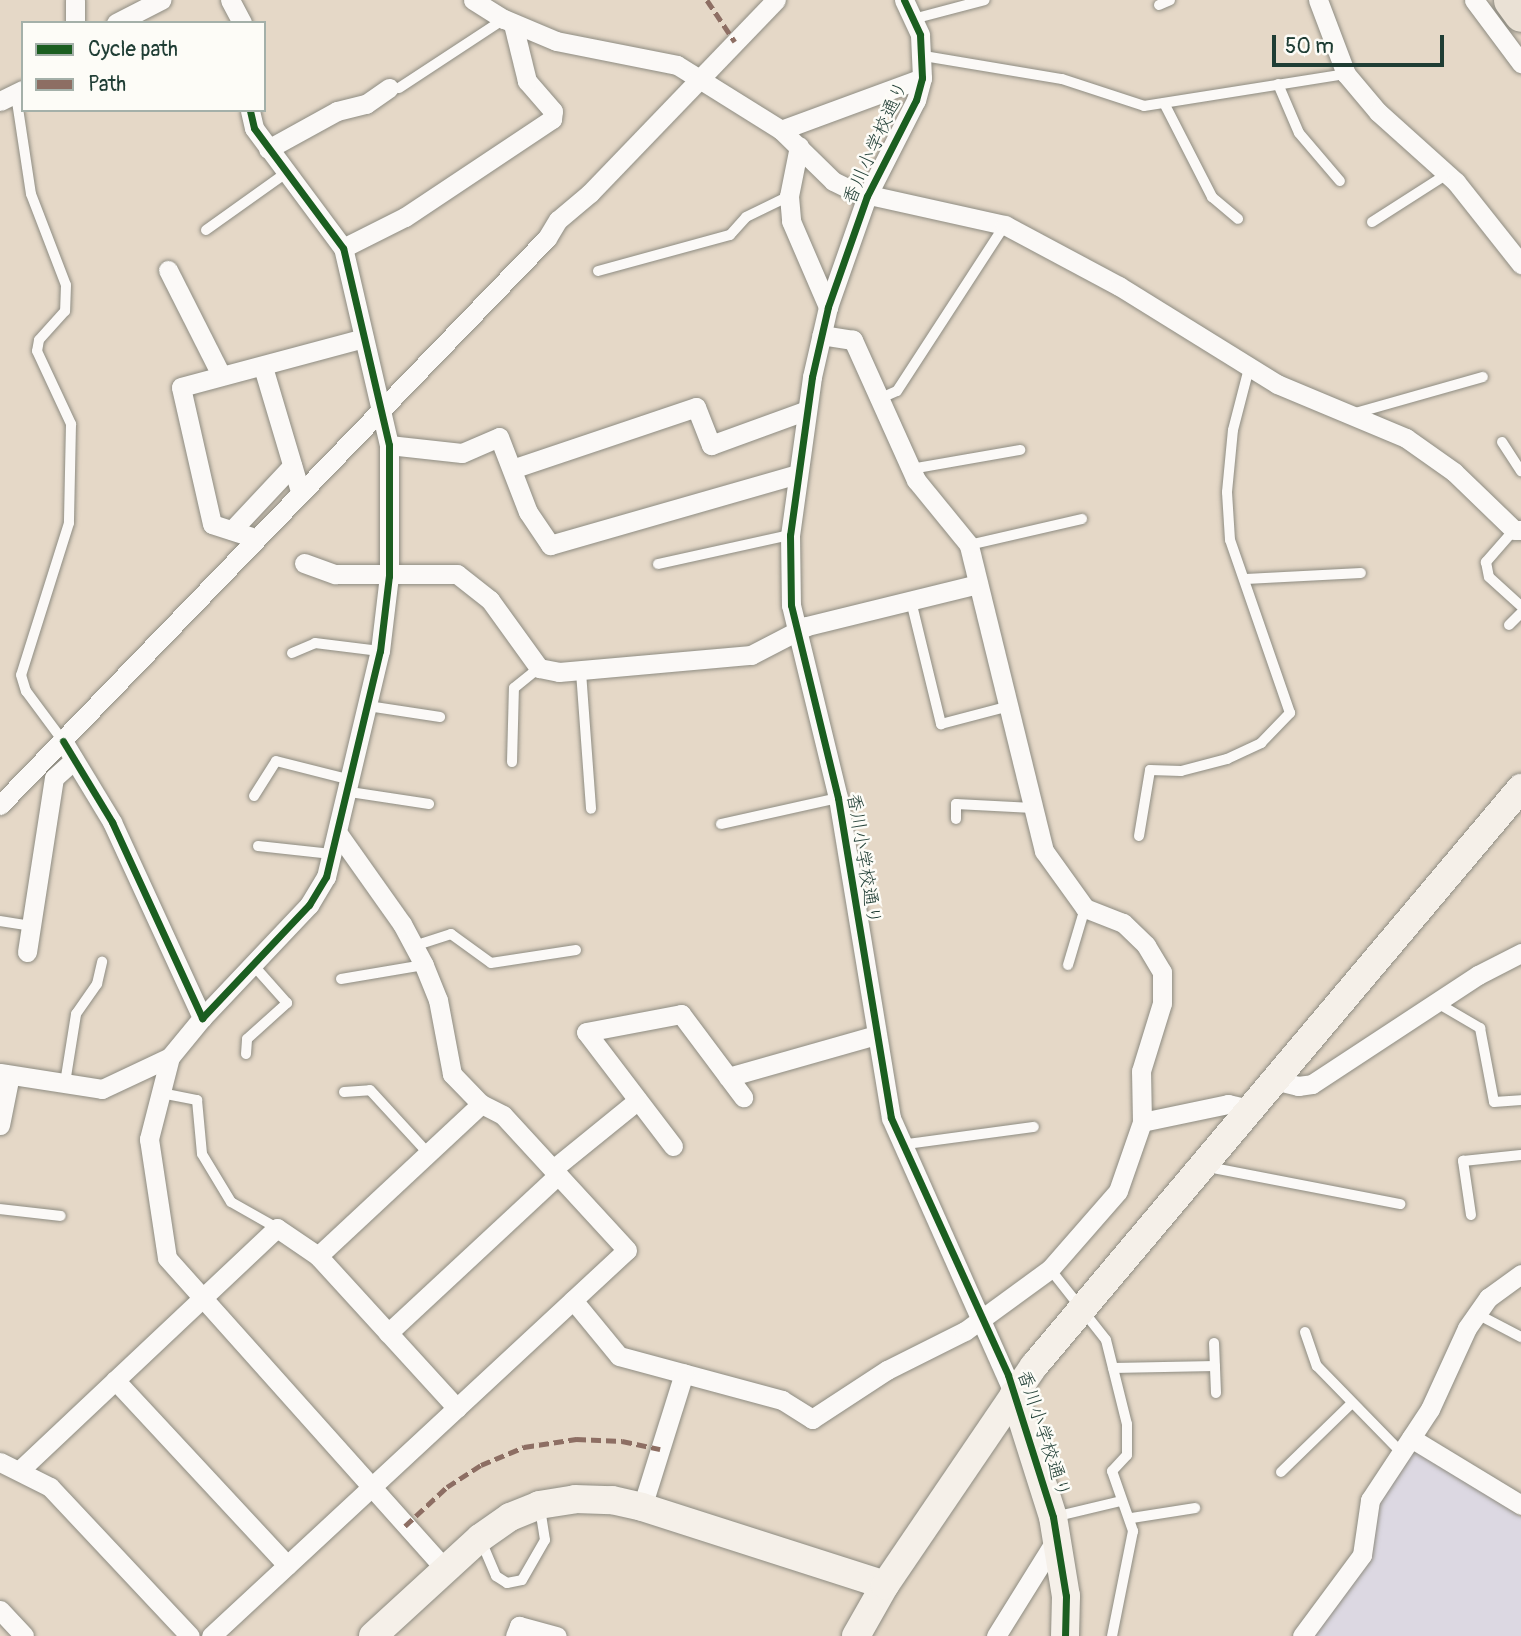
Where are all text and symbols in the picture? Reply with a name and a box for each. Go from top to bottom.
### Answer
legend [21,21,266,112]
scale bar [1276,21,1448,65]
text: 50 m [1285,33,1334,60]
text: Cycle path [88,36,178,63]
text: Path [88,71,126,98]
street label: 香川小学校通り [839,78,913,208]
street label: 香川小学校通り [841,792,885,926]
street label: 香川小学校通り [1012,1367,1074,1501]

